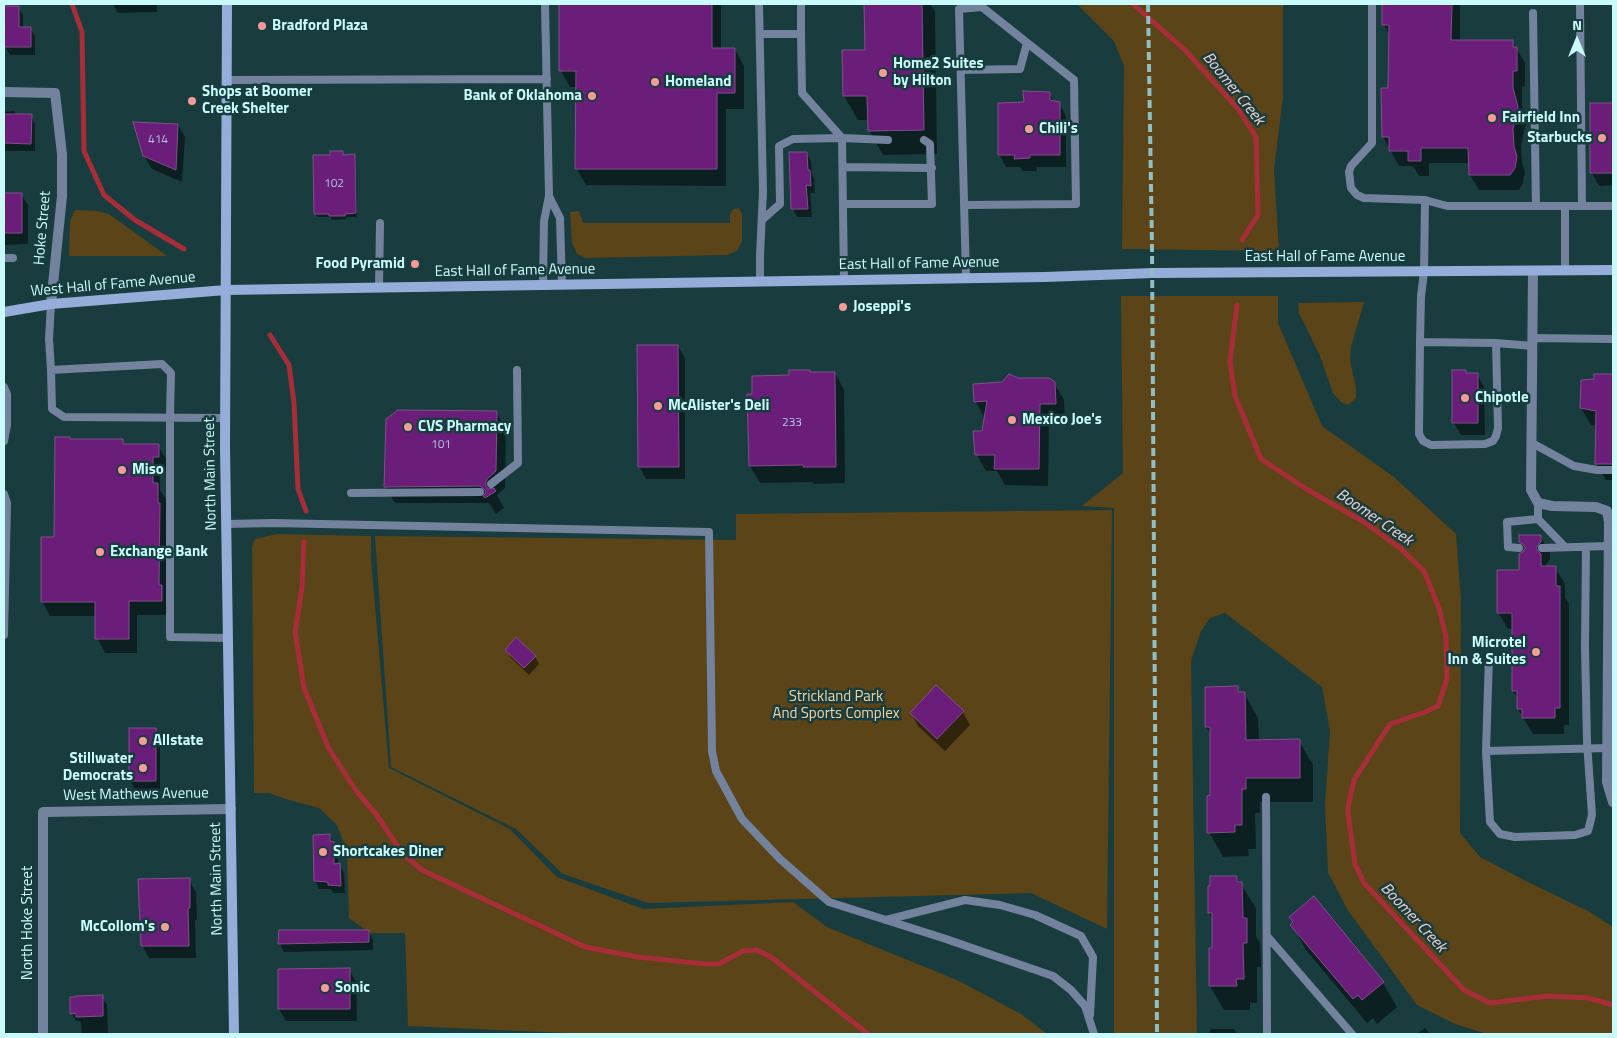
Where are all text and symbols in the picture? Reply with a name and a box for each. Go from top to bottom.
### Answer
text: N [1572,14,1582,35]
north arrow [1552,15,1602,65]
place label: Bradford Plaza [272,17,368,35]
marker: Bradford Plaza [256,20,268,32]
water label: Boomer Creek [1198,49,1268,129]
place label: Home2 Suites by Hilton [893,55,983,90]
marker: Home2 Suites by Hilton [877,67,889,79]
place label: Homeland [665,73,732,91]
marker: Homeland [649,76,661,88]
place label: Shops at Boomer Creek Shelter [202,83,312,118]
place label: Bank of Oklahoma [464,87,582,105]
marker: Bank of Oklahoma [586,90,598,102]
marker: Shops at Boomer Creek Shelter [186,95,198,107]
place label: Fairfield Inn [1502,109,1580,127]
marker: Fairfield Inn [1486,112,1498,124]
place label: Chili's [1039,120,1078,138]
marker: Chili's [1023,123,1035,135]
place label: Starbucks [1527,129,1592,147]
marker: Starbucks [1596,132,1608,144]
house number: 414 [148,133,168,147]
house number: 102 [324,177,344,191]
street label: Hoke Street [31,190,55,266]
street label: East Hall of Fame Avenue [1245,248,1405,266]
street label: East Hall of Fame Avenue [839,254,999,274]
place label: Food Pyramid [316,255,405,273]
marker: Food Pyramid [409,258,421,270]
street label: East Hall of Fame Avenue [435,261,595,281]
street label: West Hall of Fame Avenue [30,269,196,301]
place label: Joseppi's [853,298,911,316]
marker: Joseppi's [837,301,849,313]
place label: Chipotle [1475,389,1529,407]
marker: Chipotle [1459,392,1471,404]
place label: McAlister's Deli [668,397,769,415]
marker: McAlister's Deli [652,400,664,412]
place label: Mexico Joe's [1022,411,1102,429]
marker: Mexico Joe's [1006,414,1018,426]
house number: 233 [782,416,802,430]
street label: North Main Street [201,417,221,531]
place label: CVS Pharmacy [418,418,511,436]
marker: CVS Pharmacy [402,421,414,433]
house number: 101 [431,438,451,452]
place label: Miso [132,461,164,479]
marker: Miso [116,464,128,476]
water label: Boomer Creek [1332,485,1416,551]
place label: Exchange Bank [110,543,208,561]
marker: Exchange Bank [94,546,106,558]
place label: Microtel Inn & Suites [1447,634,1526,669]
marker: Microtel Inn & Suites [1530,646,1542,658]
park label: Strickland Park And Sports Complex [772,688,900,723]
place label: Allstate [153,732,203,750]
marker: Allstate [137,735,149,747]
place label: Stillwater Democrats [63,750,133,785]
marker: Stillwater Democrats [137,762,149,774]
street label: West Mathews Avenue [63,785,209,805]
street label: North Main Street [207,822,227,936]
place label: Shortcakes Diner [333,843,443,861]
marker: Shortcakes Diner [317,846,329,858]
street label: North Hoke Street [19,866,37,980]
water label: Boomer Creek [1376,879,1450,957]
place label: McCollom's [80,918,155,936]
marker: McCollom's [159,921,171,933]
place label: Sonic [335,979,370,997]
marker: Sonic [319,982,331,994]

